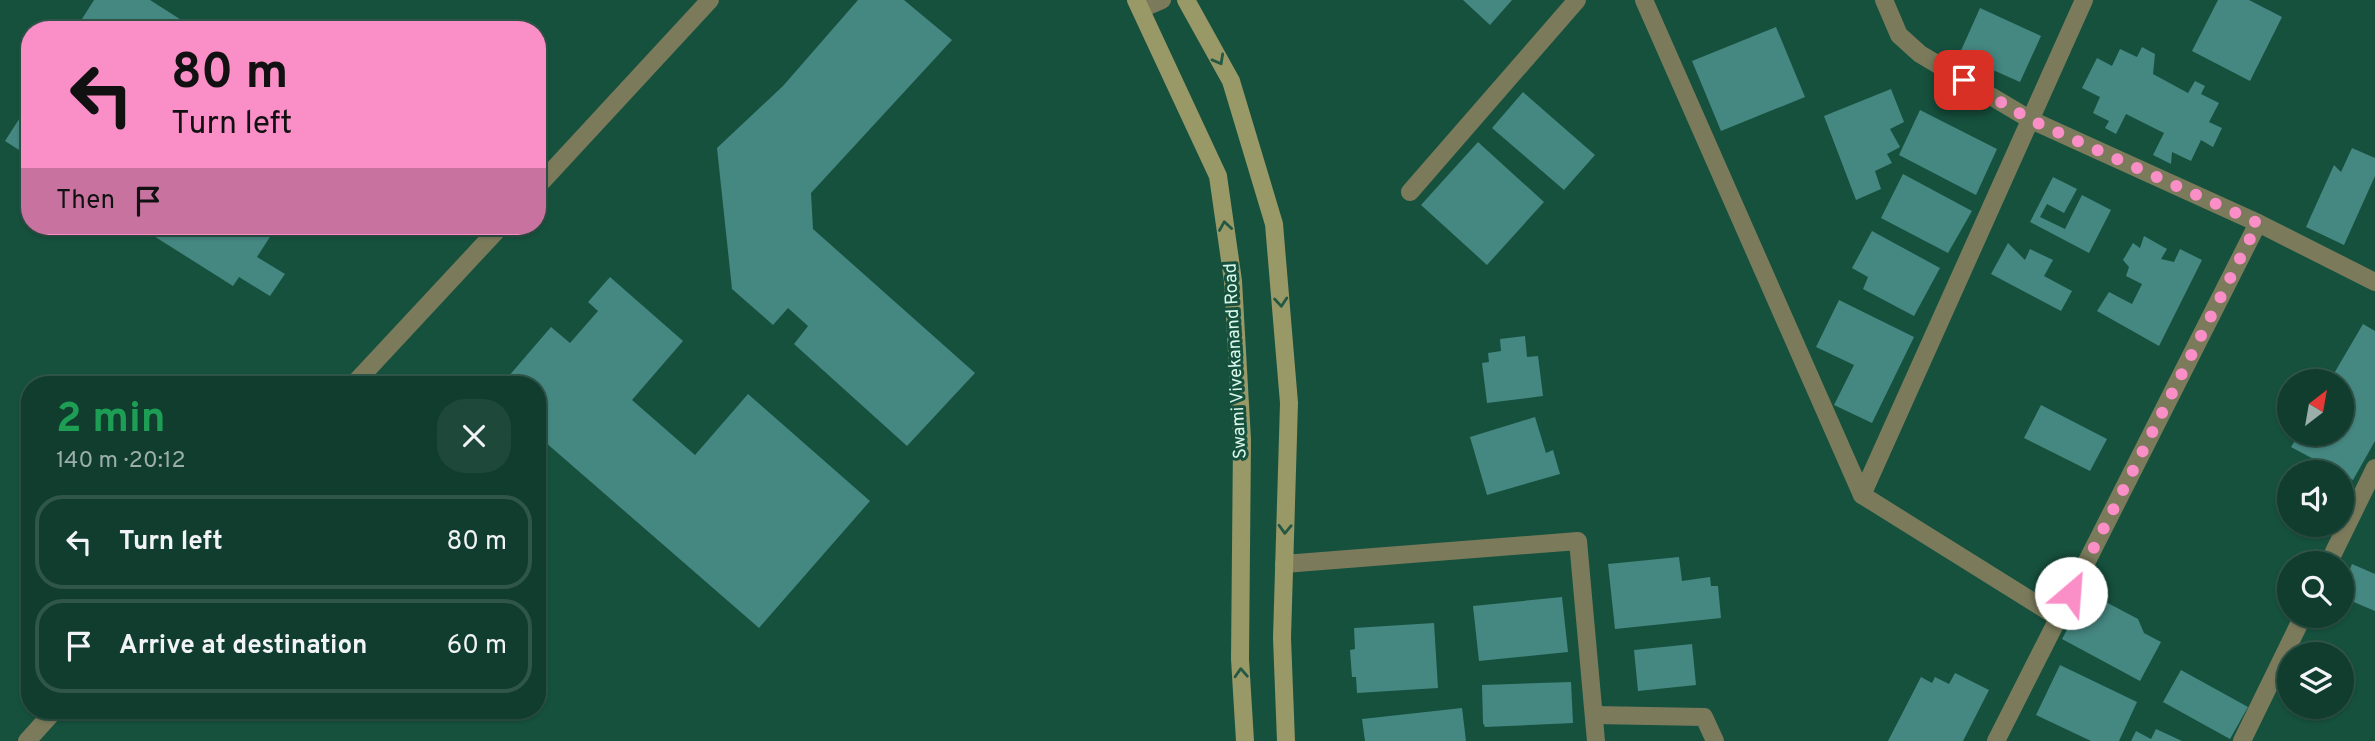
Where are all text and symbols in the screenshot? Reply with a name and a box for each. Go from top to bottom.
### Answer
text: 80 m [171,44,288,106]
icon: left [56,49,147,140]
pin [1934,50,1994,110]
one-way arrow [1211,52,1224,65]
icon: arrive [1945,61,1983,99]
text: Turn left [171,105,292,145]
icon: arrive [129,182,167,220]
text: Then [56,185,115,218]
one-way arrow [1218,220,1233,232]
street label: Swami Vivekanand Road [1219,262,1253,460]
one-way arrow [1273,297,1288,308]
north arrow [2277,369,2354,446]
map controls [2277,369,2354,719]
text: 2 min [56,394,166,447]
button: close [437,399,511,473]
text: 140 m · 20:12 [56,447,186,476]
button: sound [2277,460,2354,537]
icon: left [60,523,98,561]
one-way arrow [1277,524,1293,535]
text: Turn left [119,526,223,559]
text: 80 m [447,526,507,559]
button: search [2277,551,2354,628]
position arrow [2034,556,2108,630]
icon: arrive [60,627,98,665]
text: Arrive at destination [119,630,367,663]
text: 60 m [447,630,507,663]
button: layers [2277,642,2354,719]
one-way arrow [1234,667,1249,678]

